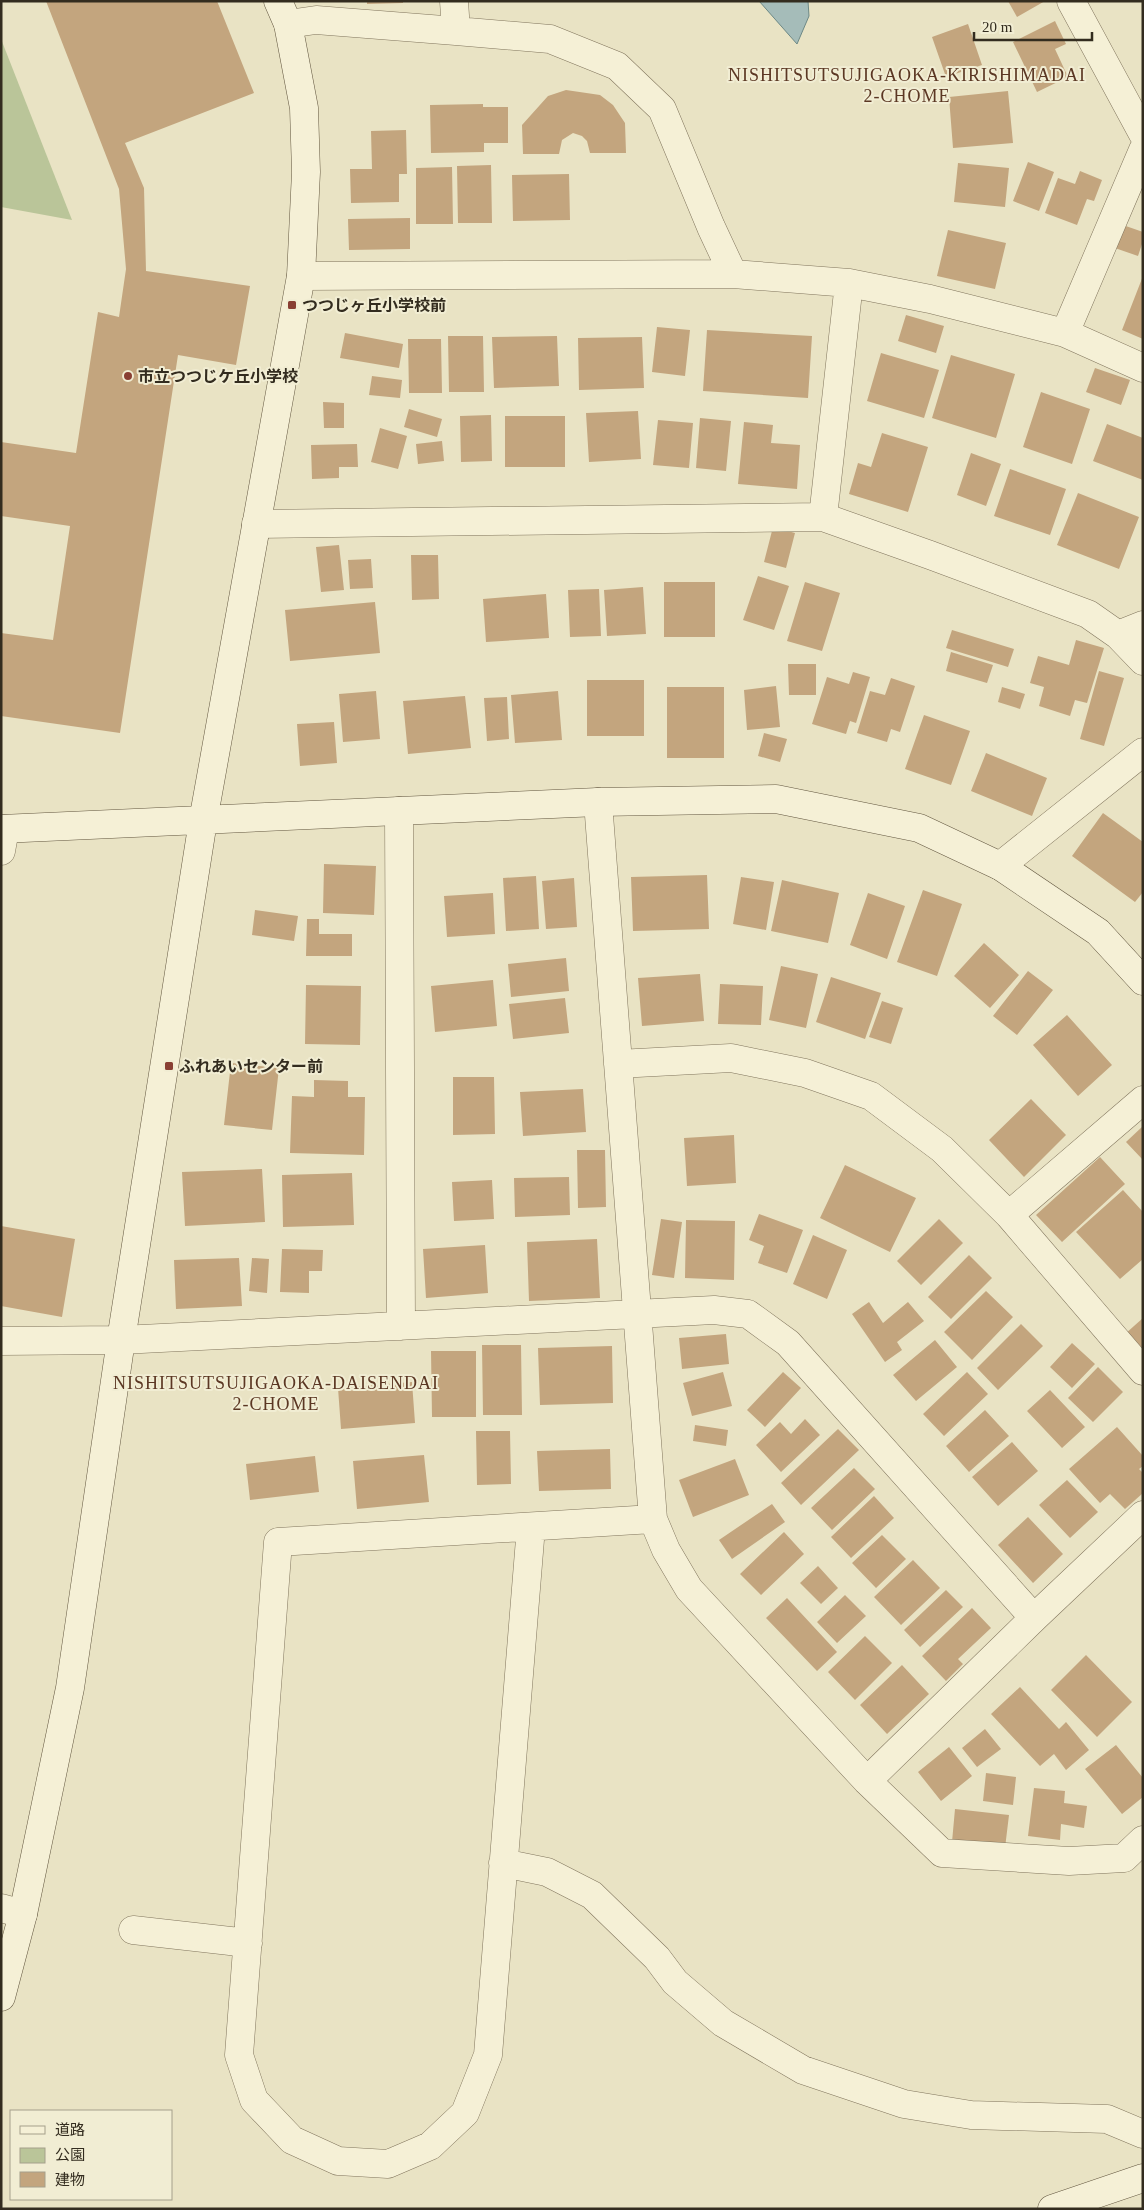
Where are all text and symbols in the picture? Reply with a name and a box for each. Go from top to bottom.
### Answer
scale bar [974,10,1092,42]
text: 20 m [982,19,1013,35]
district label: NISHITSUTSUJIGAOKA-KIRISHIMADAI 2-CHOME [728,65,1086,106]
place label: つつじヶ丘小学校前 [302,297,446,314]
marker: つつじヶ丘小学校前 [286,299,298,311]
place label: 市立つつじケ丘小学校 [138,368,298,385]
marker: 市立つつじケ丘小学校 [122,370,134,382]
place label: ふれあいセンター前 [179,1058,323,1075]
marker: ふれあいセンター前 [163,1060,175,1072]
district label: NISHITSUTSUJIGAOKA-DAISENDAI 2-CHOME [113,1373,439,1414]
legend [10,2110,172,2200]
text: 道路 [55,2122,85,2138]
text: 公園 [55,2147,85,2163]
text: 建物 [55,2172,85,2188]

